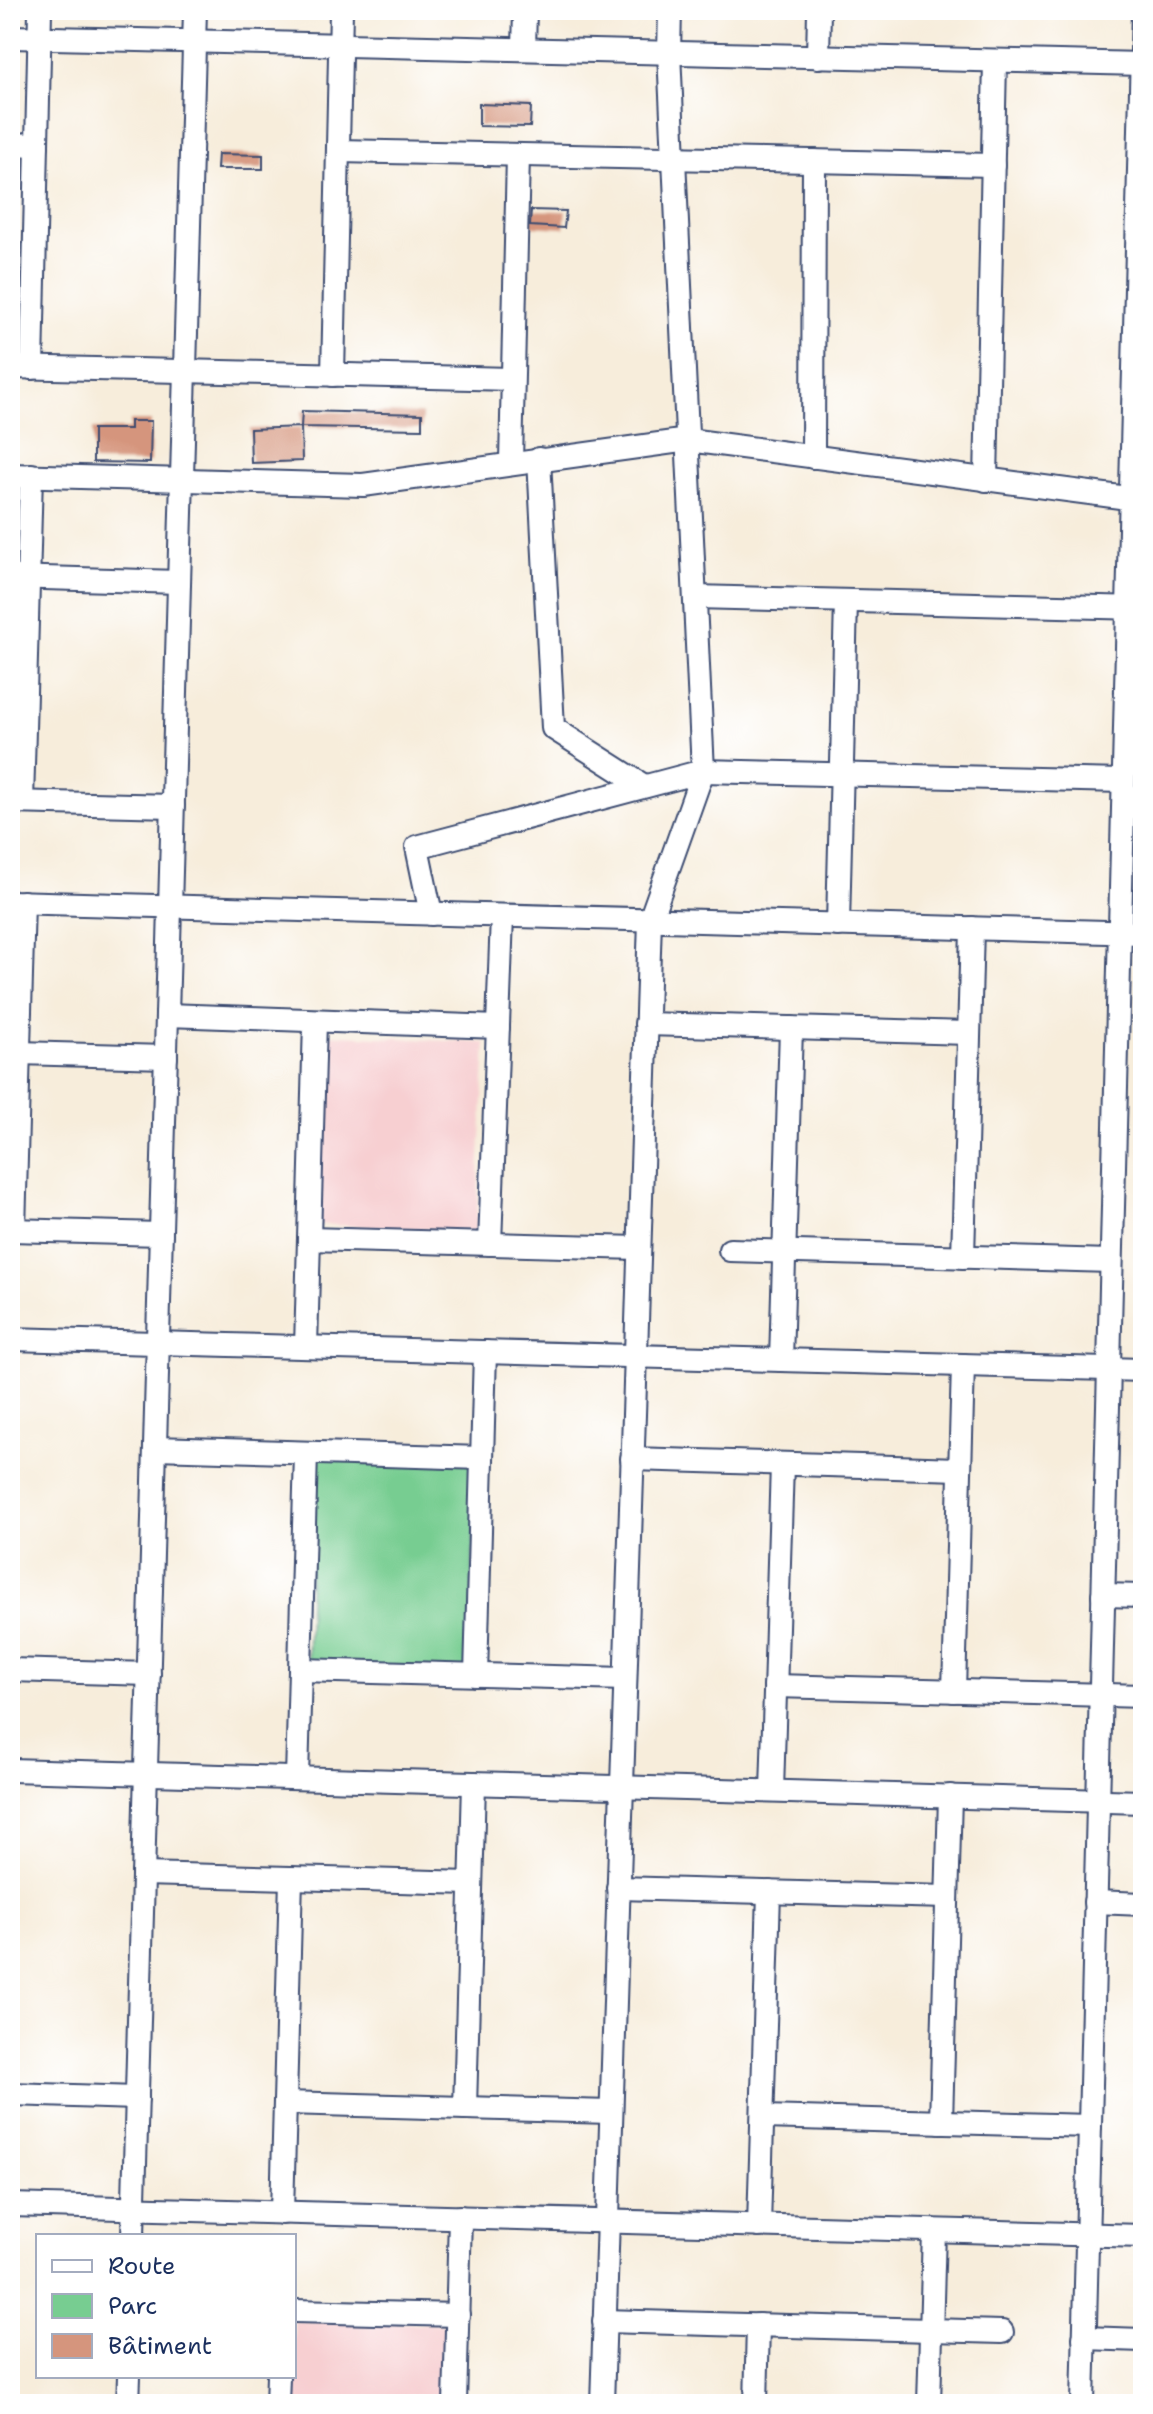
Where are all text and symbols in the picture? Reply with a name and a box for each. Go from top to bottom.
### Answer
legend [36,2234,296,2378]
text: Route [108,2250,176,2282]
text: Parc [108,2290,157,2322]
text: Bâtiment [108,2330,212,2362]

